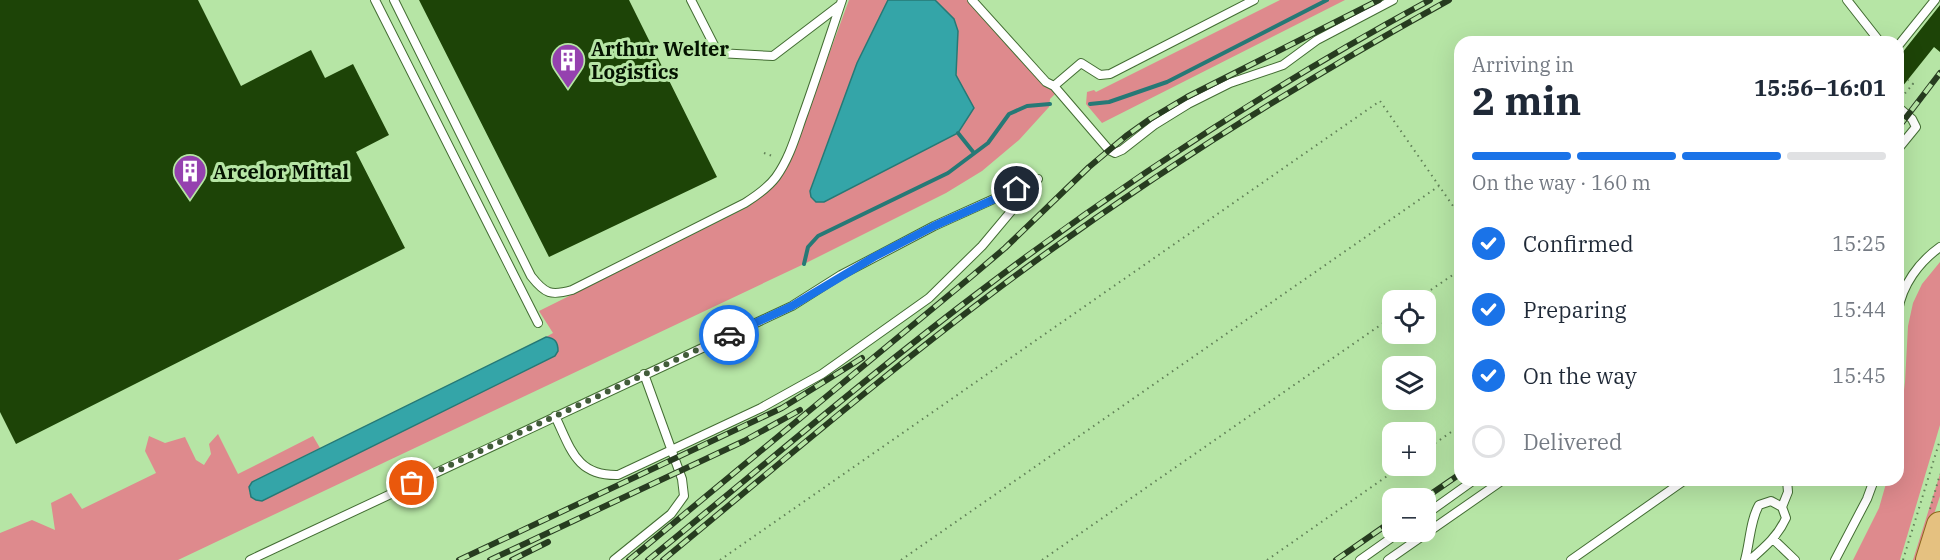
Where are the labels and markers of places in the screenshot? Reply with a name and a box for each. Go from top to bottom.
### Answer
place label: Arthur Welter Logistics [591,35,729,85]
building icon: Arthur Welter Logistics [550,42,586,89]
building icon: Arcelor Mittal [172,153,208,200]
place label: Arcelor Mittal [213,158,349,185]
pin [991,163,1042,214]
pin [386,457,437,508]

